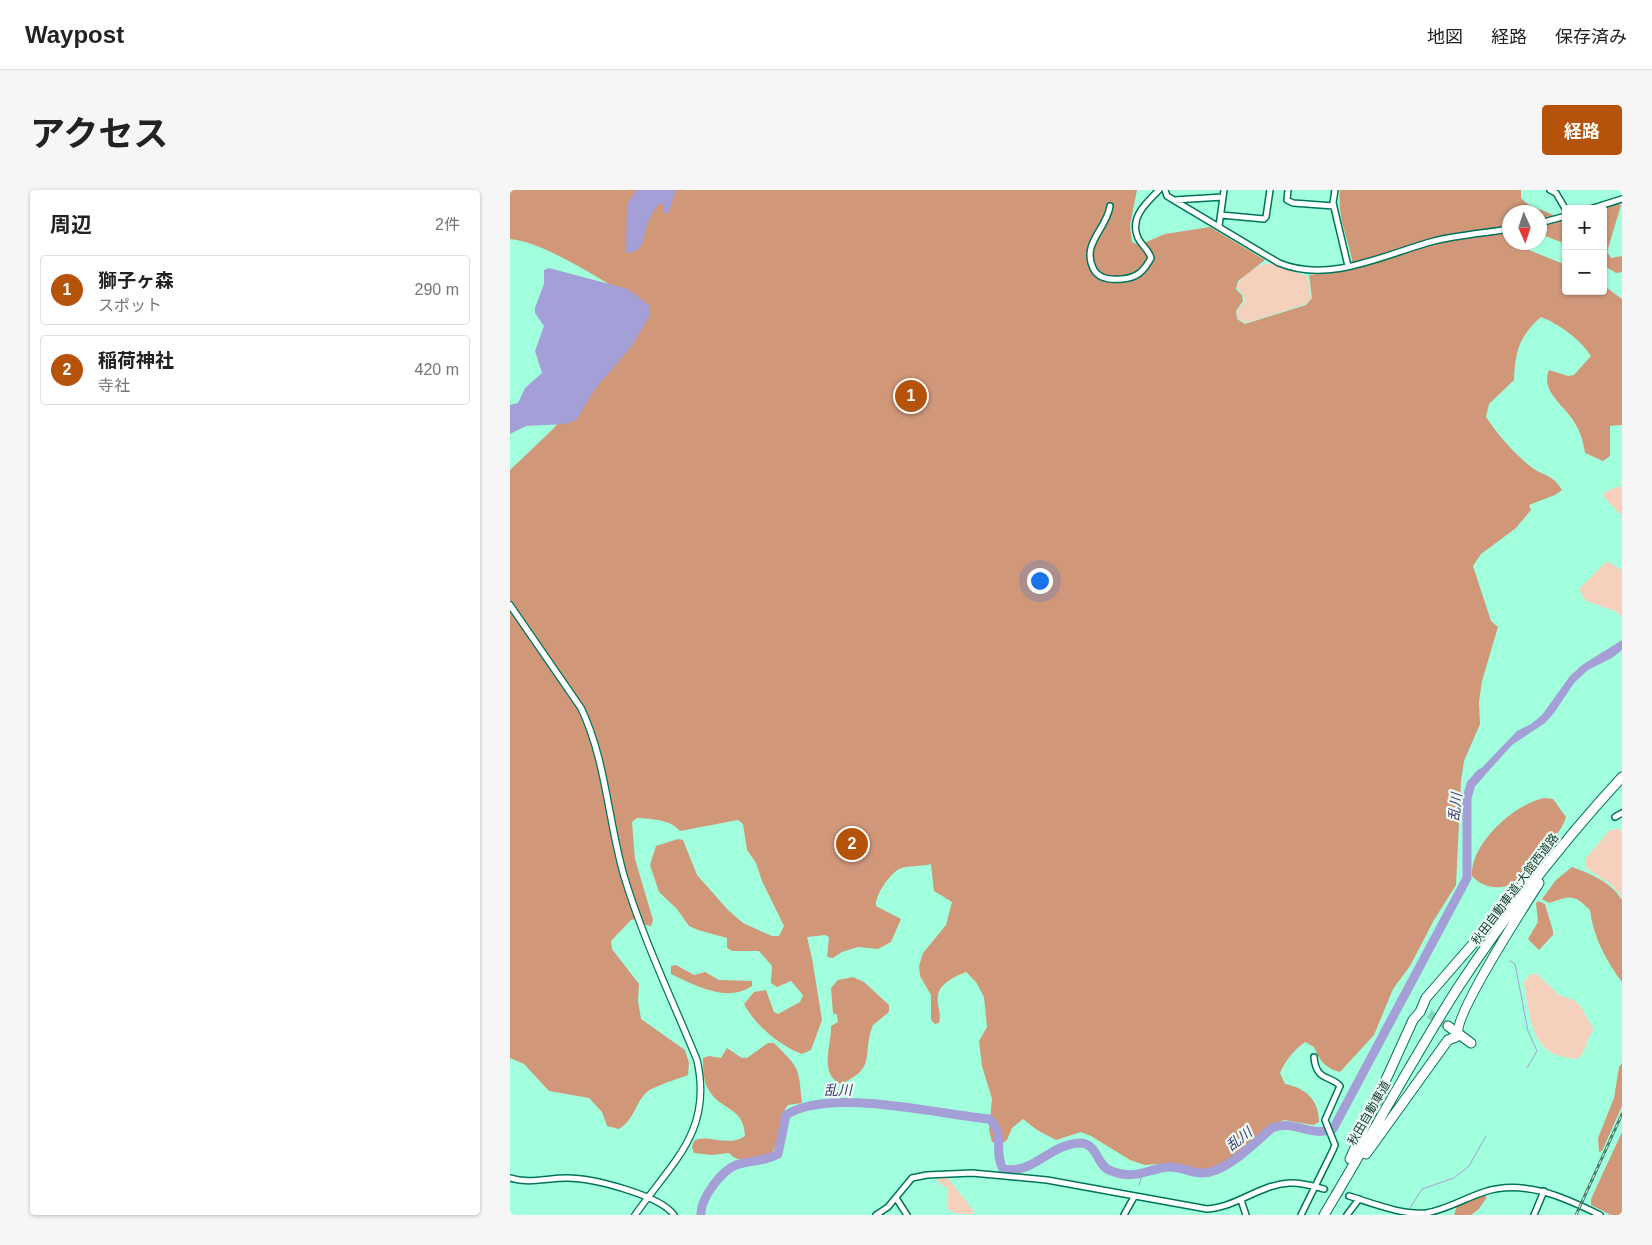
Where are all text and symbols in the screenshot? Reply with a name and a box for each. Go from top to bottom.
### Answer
text: Waypost [25,21,124,48]
text: 地図 [1427,27,1463,47]
text: 経路 [1491,27,1527,47]
text: 保存済み [1555,27,1627,47]
button: 経路 [1542,105,1622,155]
text: アクセス [30,114,168,153]
north arrow [1502,205,1547,250]
map controls [1562,205,1607,295]
button: + [1562,205,1607,250]
text: 周辺 [50,213,92,236]
text: 2件 [435,216,460,233]
button: − [1562,250,1607,295]
text: 獅子ヶ森 [98,270,174,291]
text: 1 [63,281,71,298]
text: 290 m [415,281,459,298]
text: スポット [98,297,162,314]
text: 稲荷神社 [98,350,174,371]
text: 2 [63,361,71,378]
text: 420 m [415,361,459,378]
text: 寺社 [98,377,130,394]
pin: 1 [895,377,927,415]
your location [1027,568,1053,594]
water label: 乱川 [1446,790,1465,822]
pin: 2 [836,825,868,863]
street label: 秋田自動車道;大館西道路 [1469,831,1561,947]
street label: 秋田自動車道 [1345,1078,1393,1148]
water label: 乱川 [824,1082,854,1098]
water label: 乱川 [1223,1123,1257,1154]

